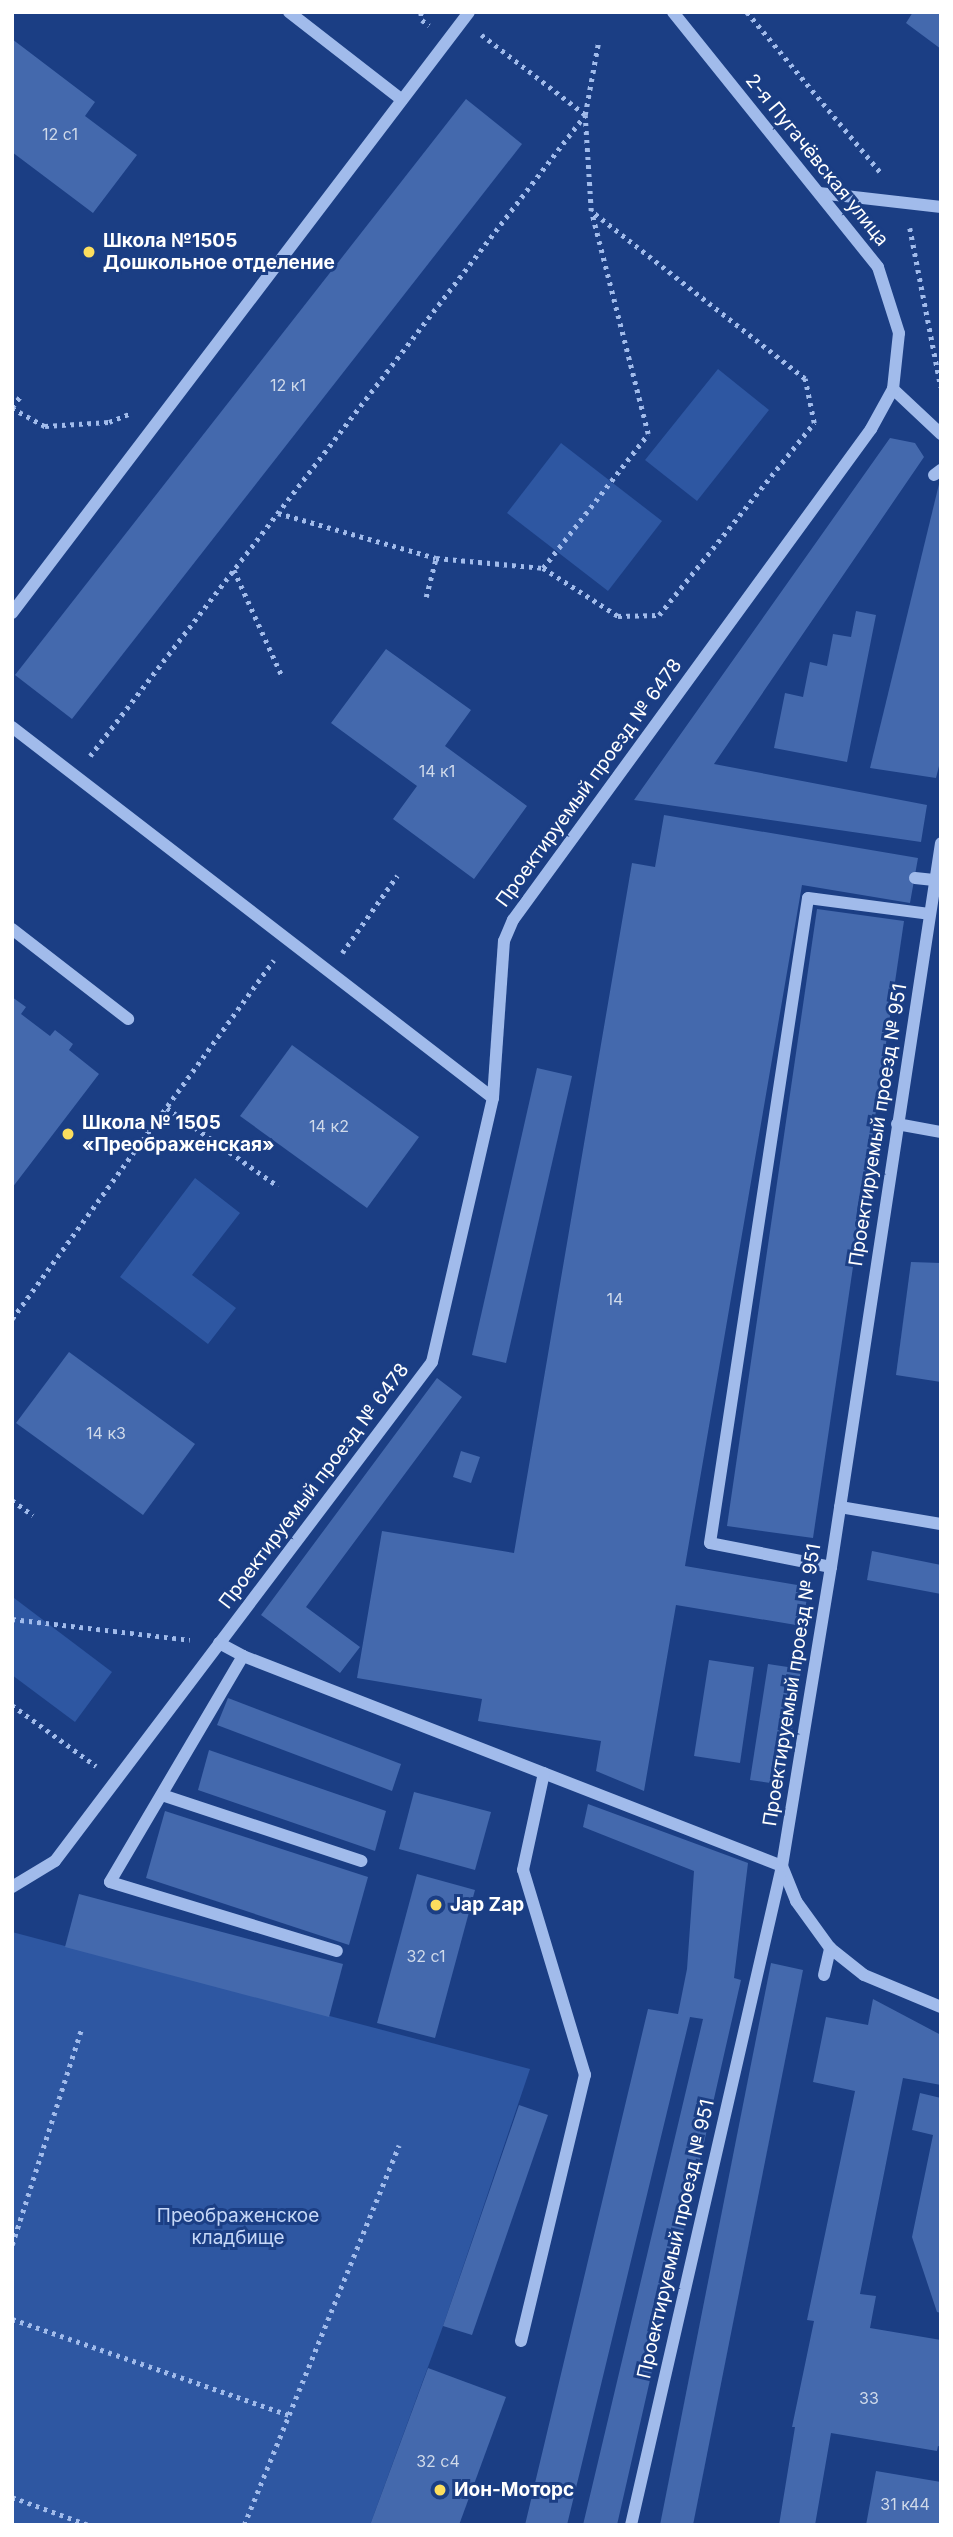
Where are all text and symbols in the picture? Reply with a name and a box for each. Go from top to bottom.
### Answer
street label: 2-я Пугачёвская улица [741,69,893,251]
house number: 12 с1 [42,124,78,144]
place label: Школа №1505 Дошкольное отделение [103,230,335,274]
marker: Школа №1505 Дошкольное отделение [81,244,97,260]
house number: 12 к1 [270,375,306,395]
street label: Проектируемый проезд № 6478 [491,655,687,911]
house number: 14 к1 [419,761,455,781]
street label: Проектируемый проезд № 951 [844,982,912,1268]
place label: Школа № 1505 «Преображенская» [82,1112,274,1156]
house number: 14 к2 [309,1116,349,1136]
marker: Школа № 1505 «Преображенская» [60,1126,76,1142]
house number: 14 [607,1289,623,1309]
street label: Проектируемый проезд № 6478 [214,1359,414,1613]
house number: 14 к3 [86,1423,126,1443]
street label: Проектируемый проезд № 951 [758,1542,826,1828]
place label: Jap Zap [450,1894,524,1916]
marker: Jap Zap [428,1897,444,1913]
house number: 32 с1 [406,1946,446,1966]
street label: Проектируемый проезд № 951 [633,2097,719,2381]
park label: Преображенское кладбище [157,2205,319,2249]
house number: 33 [859,2388,879,2408]
house number: 32 с4 [416,2451,460,2471]
place label: Ион-Моторс [454,2479,574,2501]
marker: Ион-Моторс [432,2482,448,2498]
house number: 31 к44 [880,2494,930,2514]

